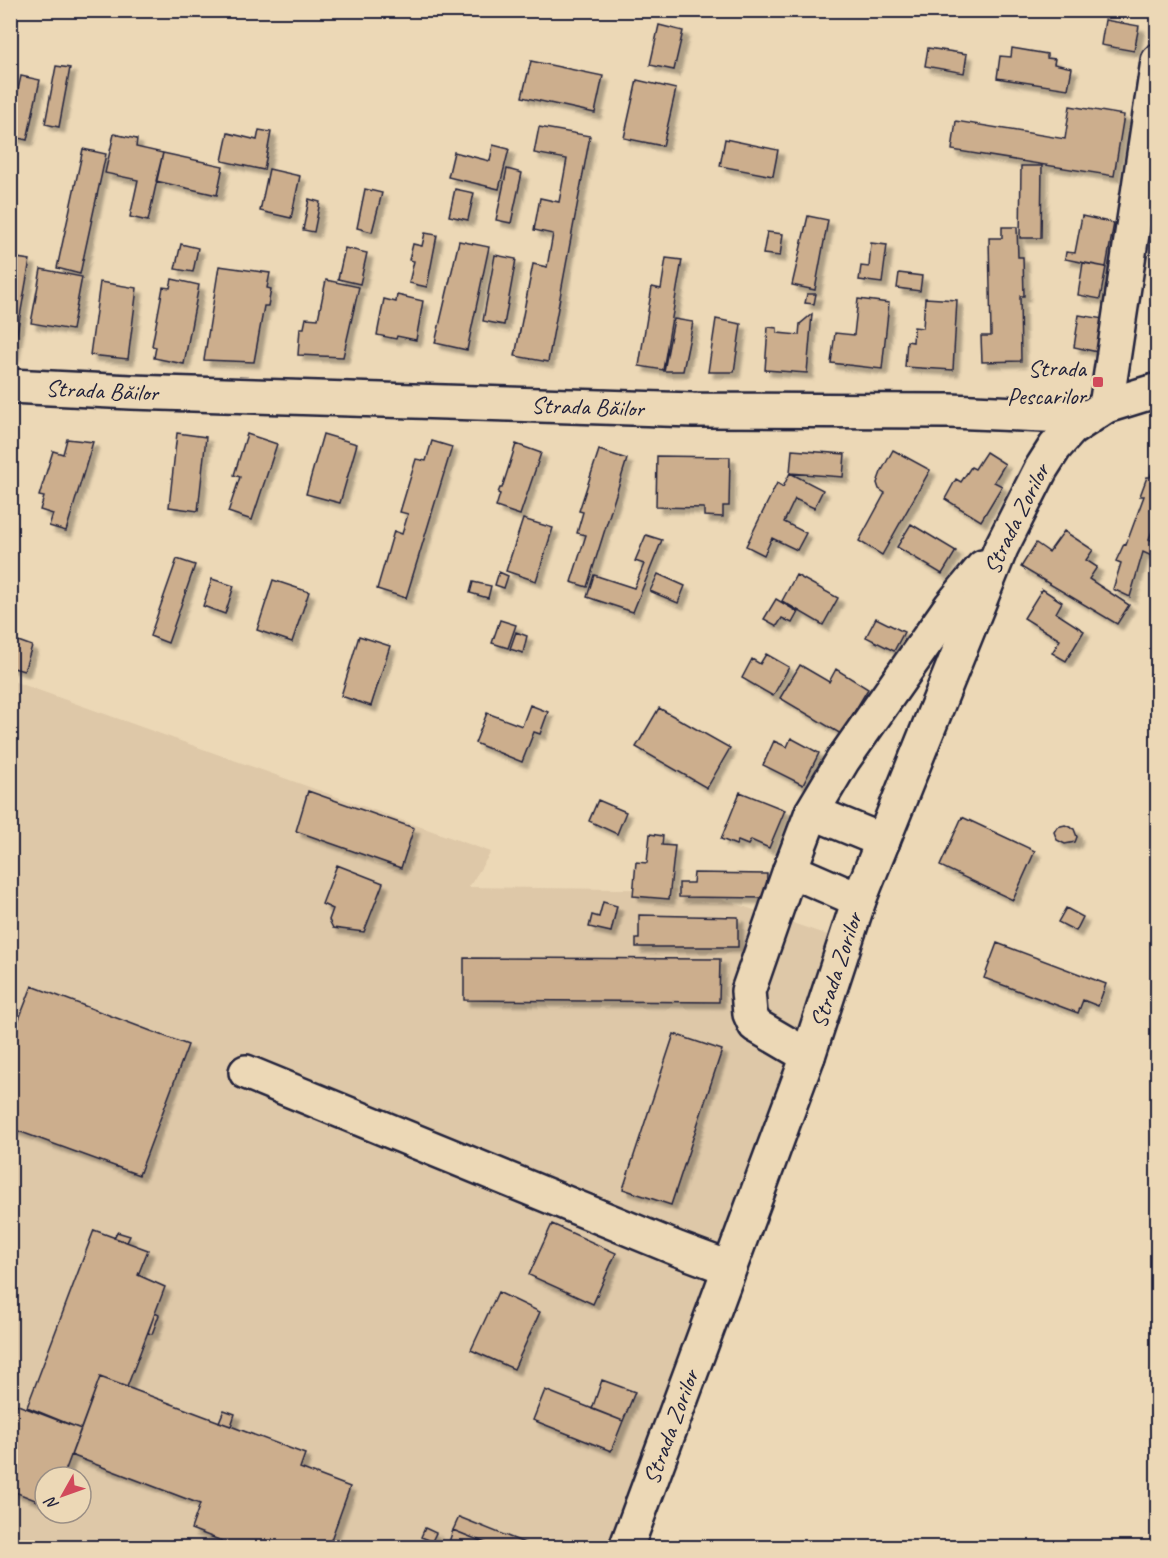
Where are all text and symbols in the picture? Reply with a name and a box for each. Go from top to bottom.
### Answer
place label: Strada Pescarilor [1007,353,1088,411]
street label: Strada Băilor [45,373,161,408]
marker: Strada Pescarilor [1091,375,1105,389]
street label: Strada Băilor [531,390,647,423]
street label: Strada Zorilor [977,457,1057,579]
street label: Strada Zorilor [803,906,870,1032]
street label: Strada Zorilor [636,1364,706,1488]
north arrow [33,1465,93,1525]
text: N [39,1491,63,1514]

